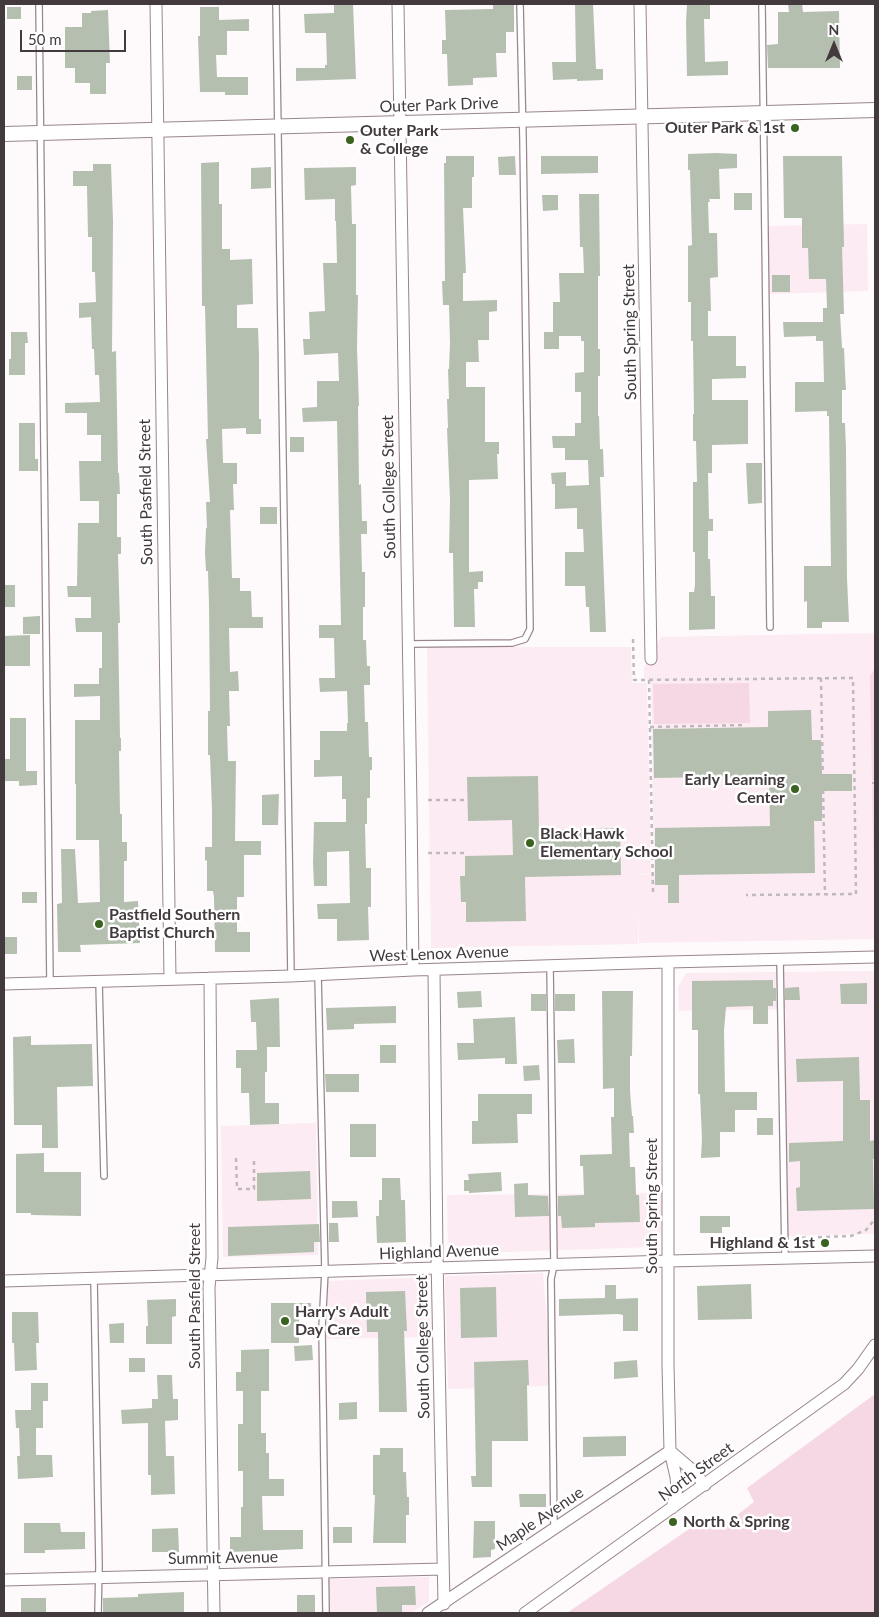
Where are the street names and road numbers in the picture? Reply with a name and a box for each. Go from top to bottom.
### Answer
street label: Outer Park Drive [379,93,499,117]
street label: South Spring Street [619,264,641,400]
street label: South College Street [378,415,400,559]
street label: South Pasfield Street [135,419,157,565]
street label: West Lenox Avenue [369,942,509,966]
street label: South Spring Street [642,1138,662,1274]
street label: South Pasfield Street [185,1223,205,1369]
street label: Highland Avenue [379,1240,499,1264]
street label: South College Street [412,1275,434,1419]
street label: North Street [655,1438,737,1506]
street label: Maple Avenue [493,1483,587,1555]
street label: Summit Avenue [168,1547,278,1569]

